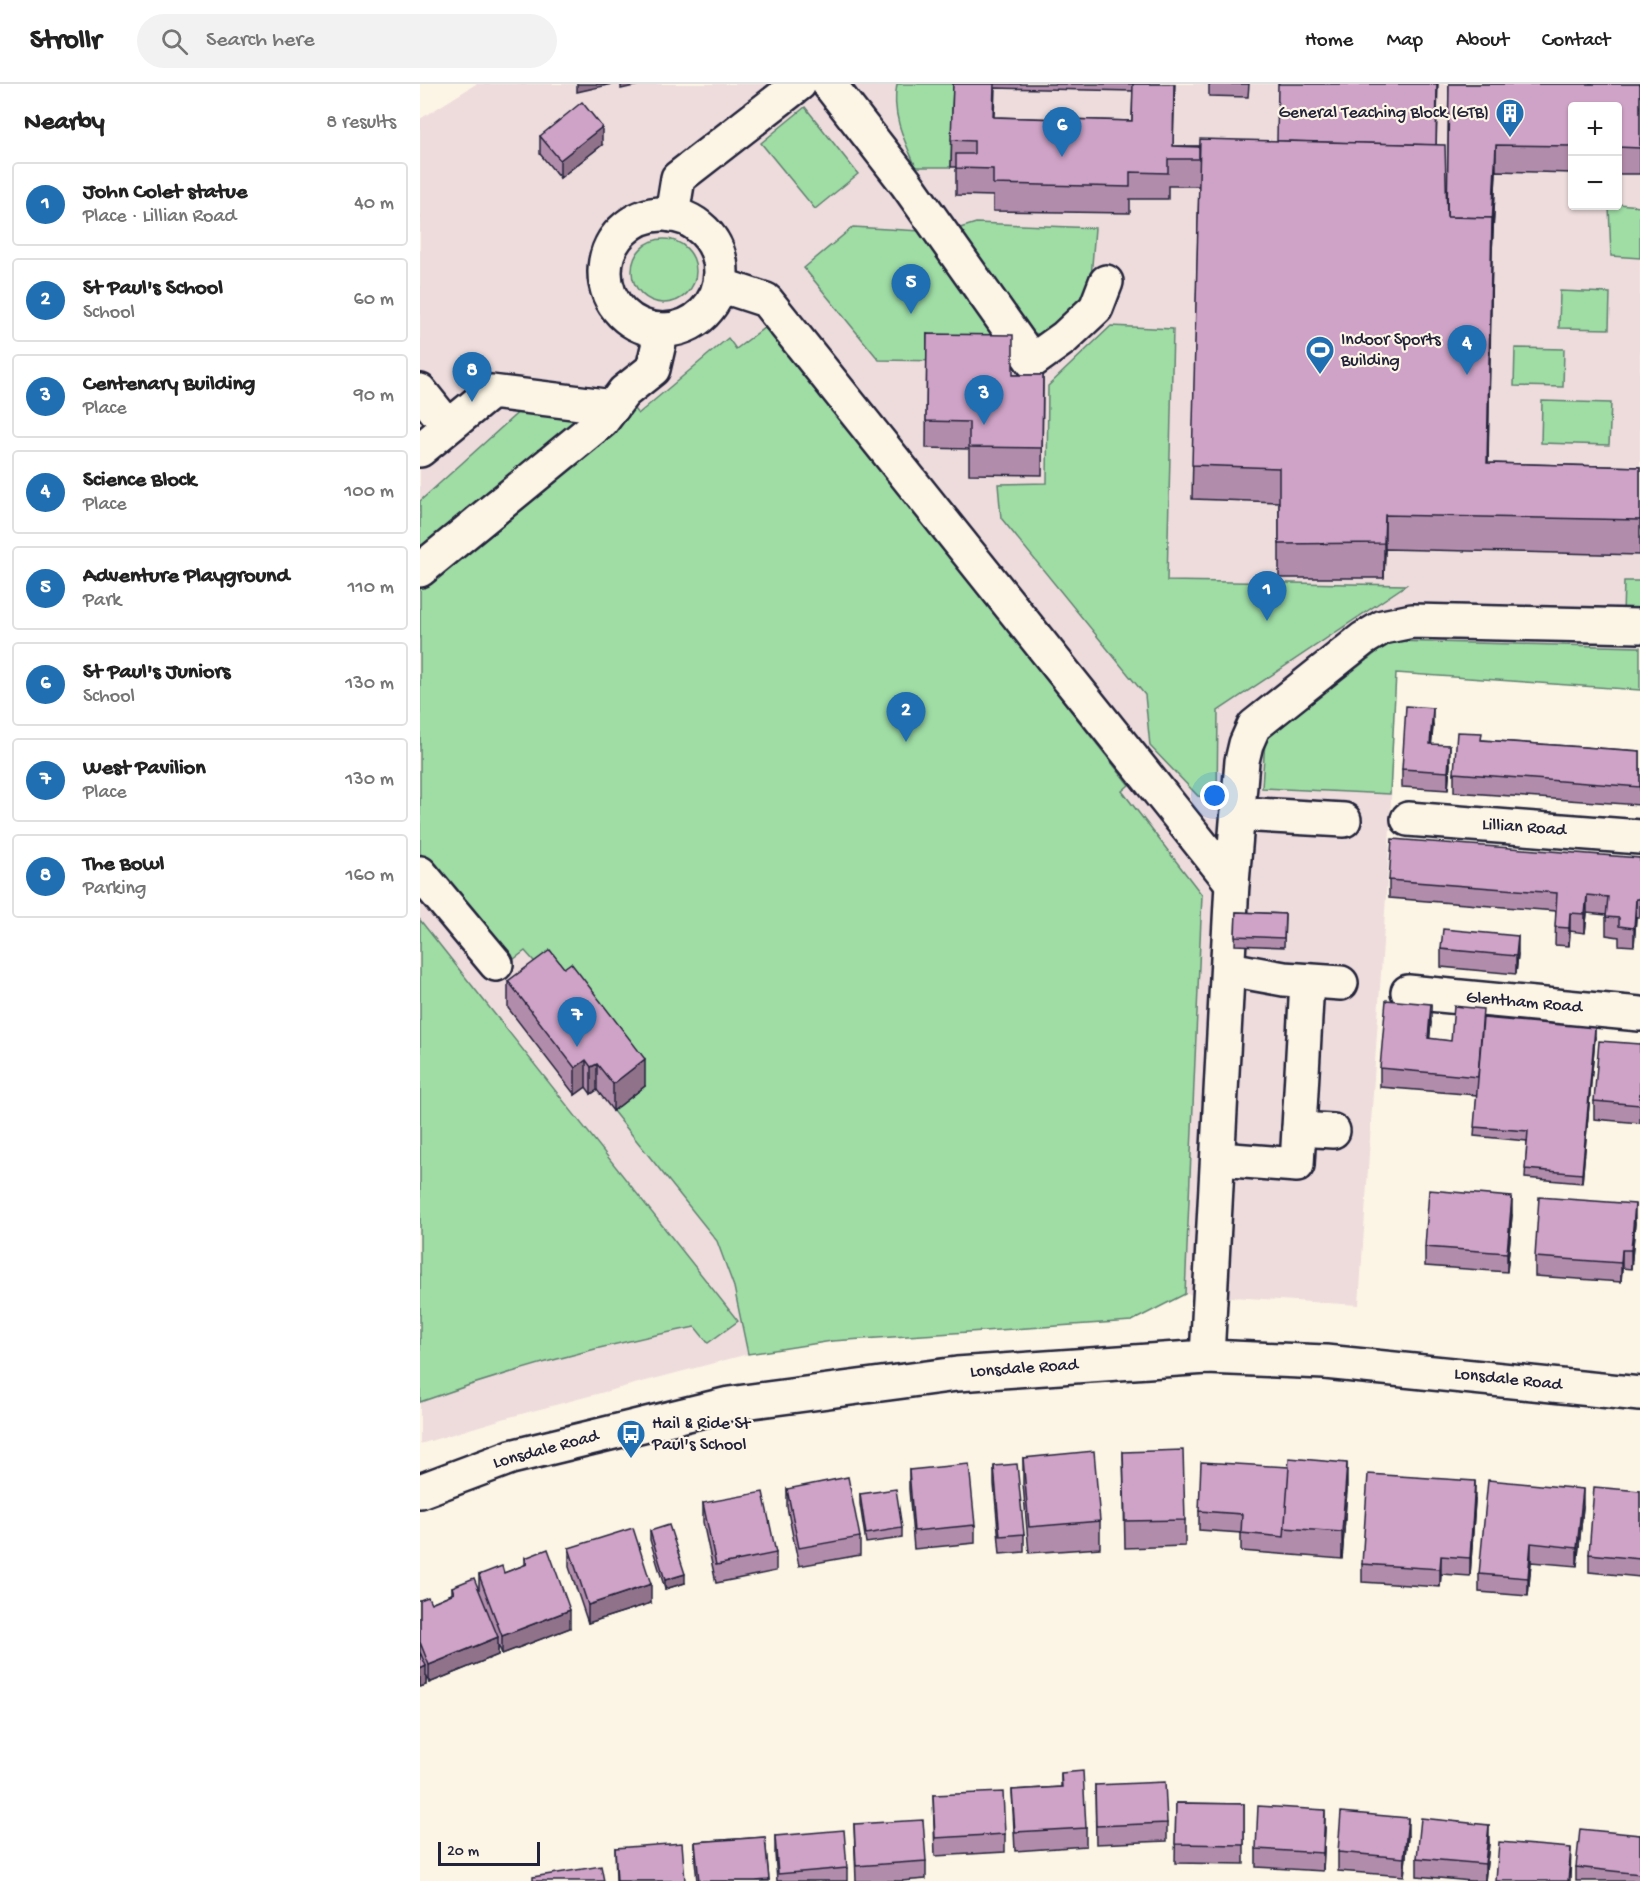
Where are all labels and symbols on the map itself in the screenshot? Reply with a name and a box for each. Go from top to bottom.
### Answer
building icon: General Teaching Block (GTB) [1494,97,1526,139]
place label: General Teaching Block (GTB) [1278,103,1489,124]
pin: 6 [1042,107,1082,157]
pin: 5 [892,264,930,314]
pin: 4 [1448,326,1486,375]
place label: Indoor Sports Building [1340,330,1442,372]
sports icon: Indoor Sports Building [1304,334,1336,376]
pin: 8 [452,352,492,402]
pin: 3 [964,376,1004,425]
pin: 1 [1248,572,1286,621]
pin: 2 [886,692,926,742]
your location [1200,781,1229,810]
street label: Lillian Road [1481,815,1568,842]
street label: Glentham Road [1465,987,1584,1019]
pin: 7 [558,998,596,1047]
street label: Lonsdale Road [969,1355,1080,1383]
street label: Lonsdale Road [1453,1364,1564,1396]
place label: Hail & Ride St Paul's School [651,1414,752,1456]
bus stop icon: Hail & Ride St Paul's School [615,1418,647,1460]
street label: Lonsdale Road [491,1425,603,1474]
scale bar [438,1839,540,1866]

